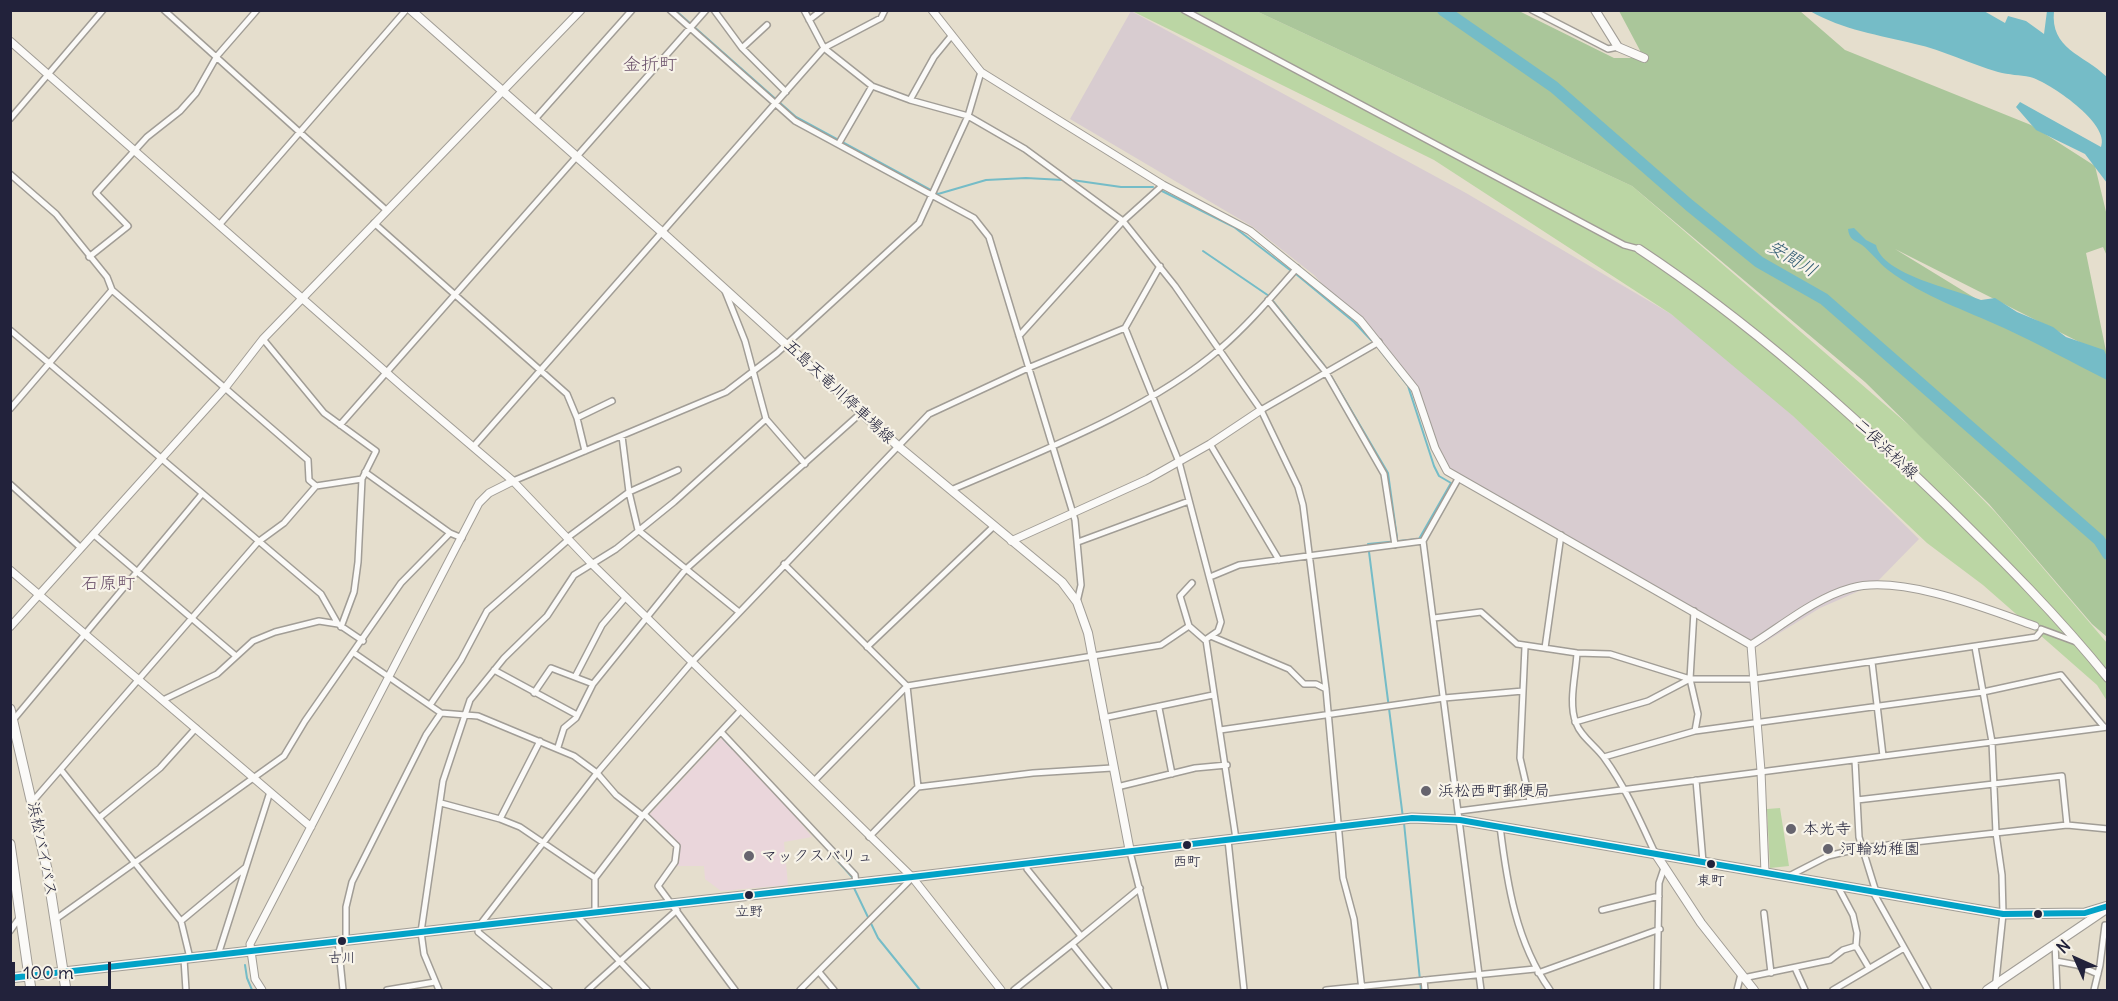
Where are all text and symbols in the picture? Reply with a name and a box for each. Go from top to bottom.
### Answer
district label: 金折町 [623,54,677,76]
water label: 安間川 [1763,236,1821,282]
street label: 五島天竜川停車場線 [780,336,898,448]
street label: 二俣浜松線 [1850,415,1922,483]
district label: 石原町 [81,573,135,595]
place label: 浜松西町郵便局 [1438,781,1550,801]
marker: 浜松西町郵便局 [1419,784,1433,798]
street label: 浜松バイパス [23,800,61,898]
place label: 本光寺 [1803,819,1851,839]
marker: 本光寺 [1784,822,1798,836]
marker: 西町 [1181,839,1193,851]
place label: 河輪幼稚園 [1840,839,1920,859]
marker: 河輪幼稚園 [1821,842,1835,856]
place label: マックスバリュ [761,846,873,866]
marker: マックスバリュ [742,849,756,863]
place label: 西町 [1173,854,1201,870]
marker: 東町 [1705,858,1717,870]
place label: 東町 [1697,873,1725,889]
marker: 立野 [743,889,755,901]
place label: 立野 [735,904,763,920]
unlabelled marker [2032,908,2044,920]
north arrow [2046,929,2106,989]
marker: 古川 [336,935,348,947]
text: N [2052,935,2074,957]
scale bar [15,950,114,988]
place label: 古川 [328,950,356,966]
text: 100 m [23,961,74,984]

